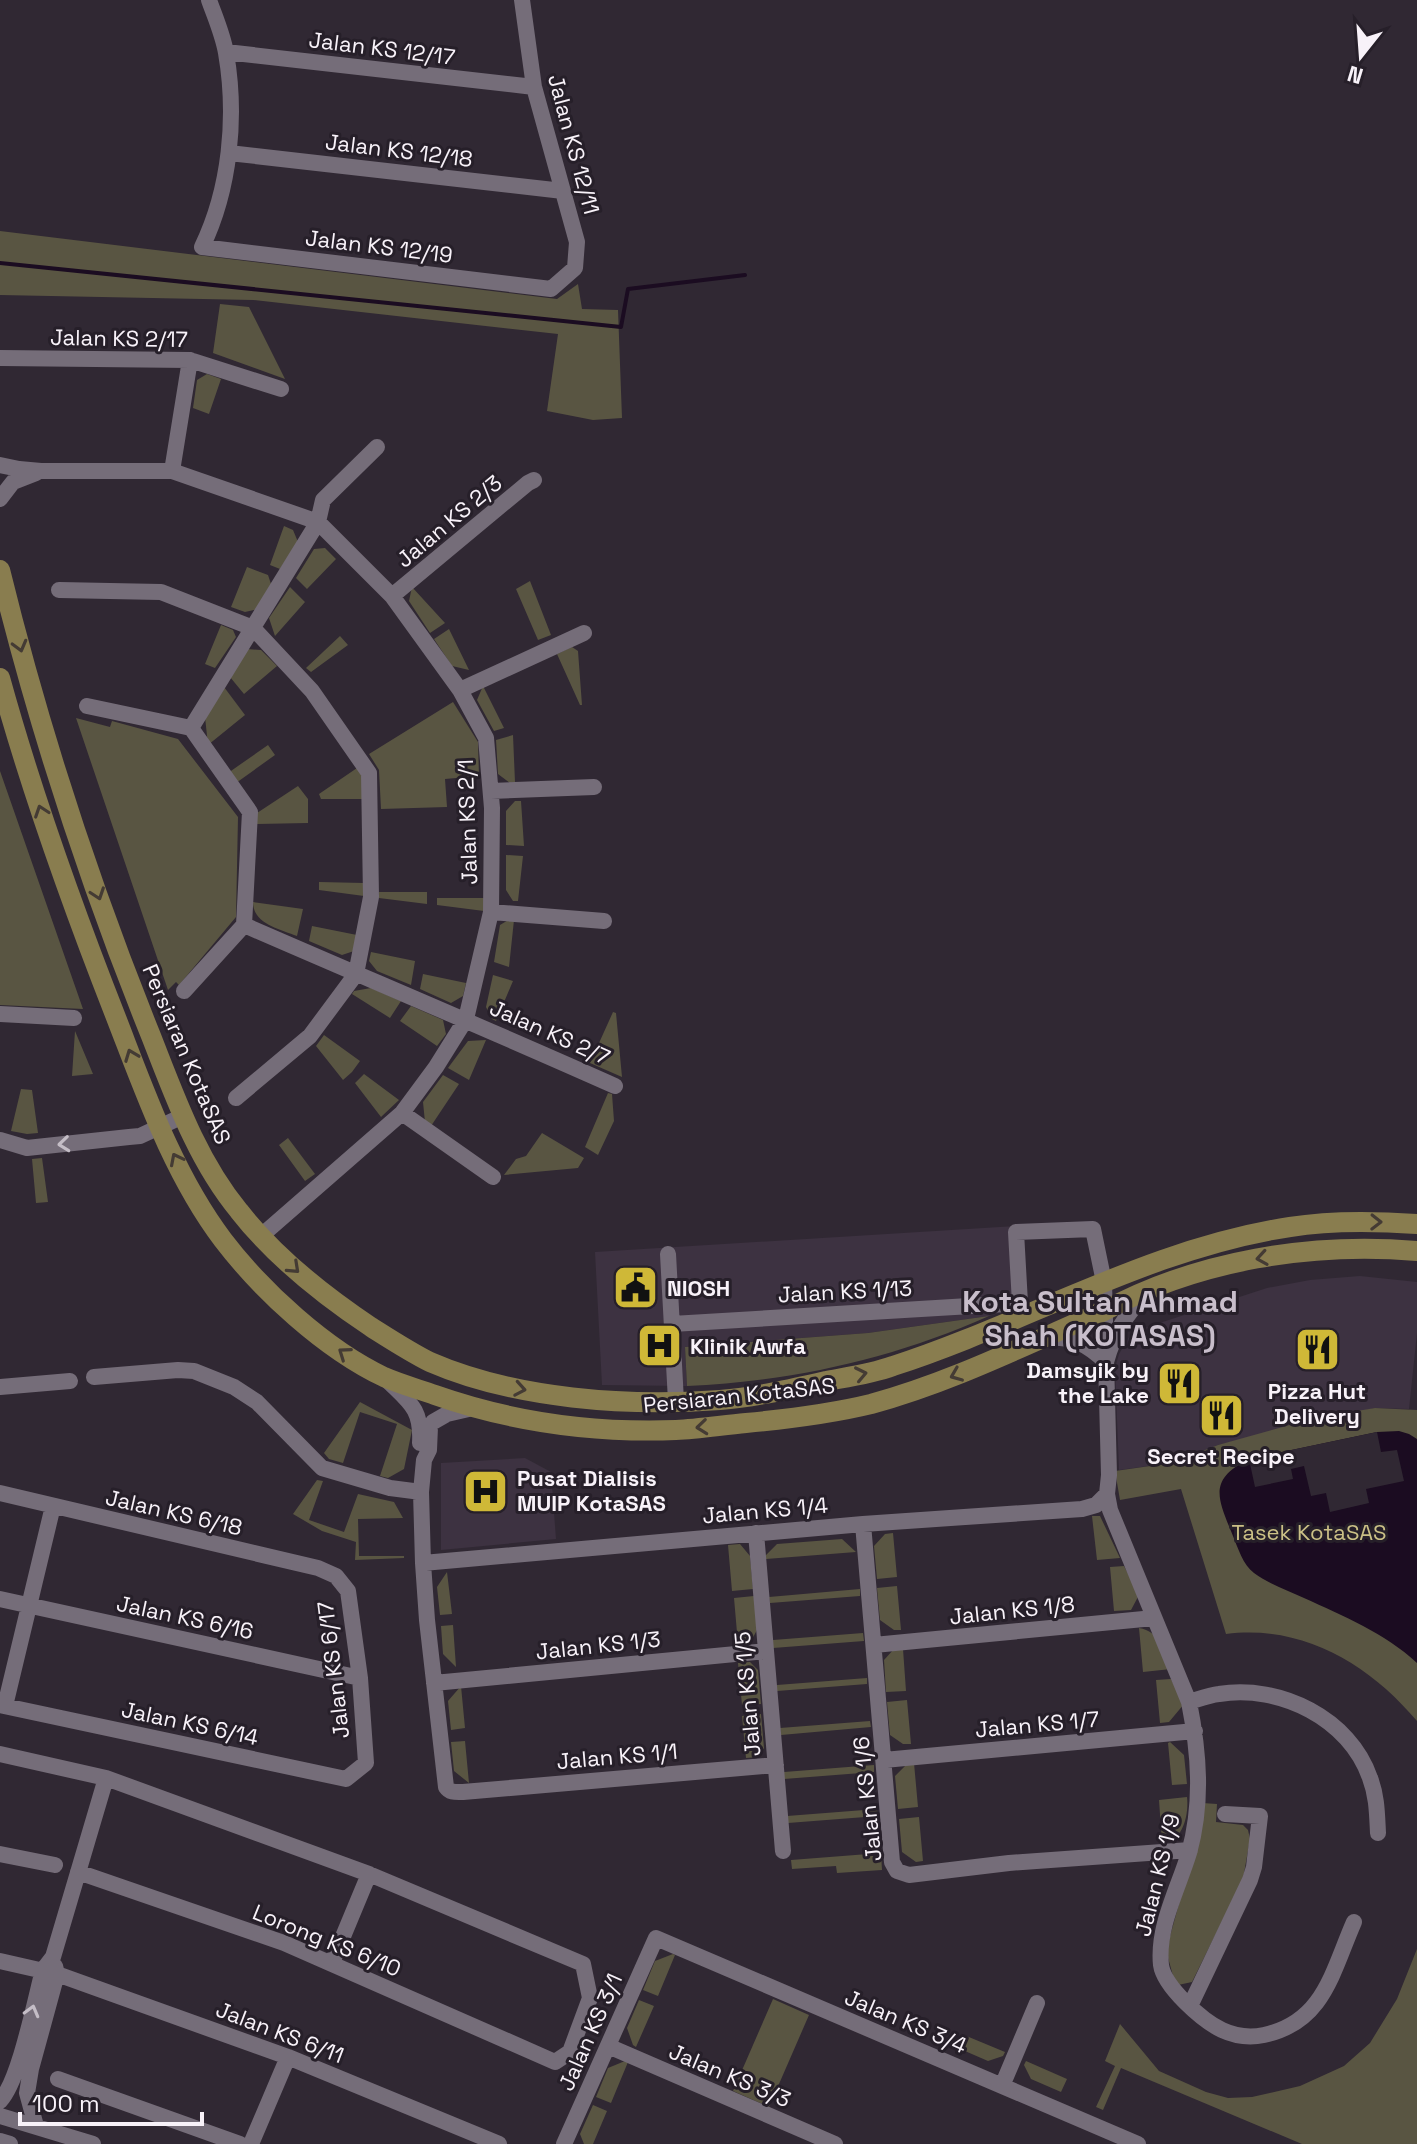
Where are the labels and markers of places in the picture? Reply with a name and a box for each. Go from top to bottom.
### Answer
public building icon: NIOSH [612,1264,660,1312]
place label: NIOSH [667,1274,730,1302]
hospital icon: Klinik Awfa [635,1322,683,1370]
restaurant icon: Pizza Hut Delivery [1293,1326,1341,1374]
place label: Klinik Awfa [690,1332,806,1360]
place label: Damsyik by the Lake [1026,1356,1149,1409]
restaurant icon: Damsyik by the Lake [1156,1359,1204,1407]
place label: Pizza Hut Delivery [1268,1377,1366,1430]
restaurant icon: Secret Recipe [1197,1391,1245,1439]
place label: Secret Recipe [1147,1442,1295,1470]
place label: Pusat Dialisis MUIP KotaSAS [517,1464,666,1517]
hospital icon: Pusat Dialisis MUIP KotaSAS [462,1467,510,1515]

